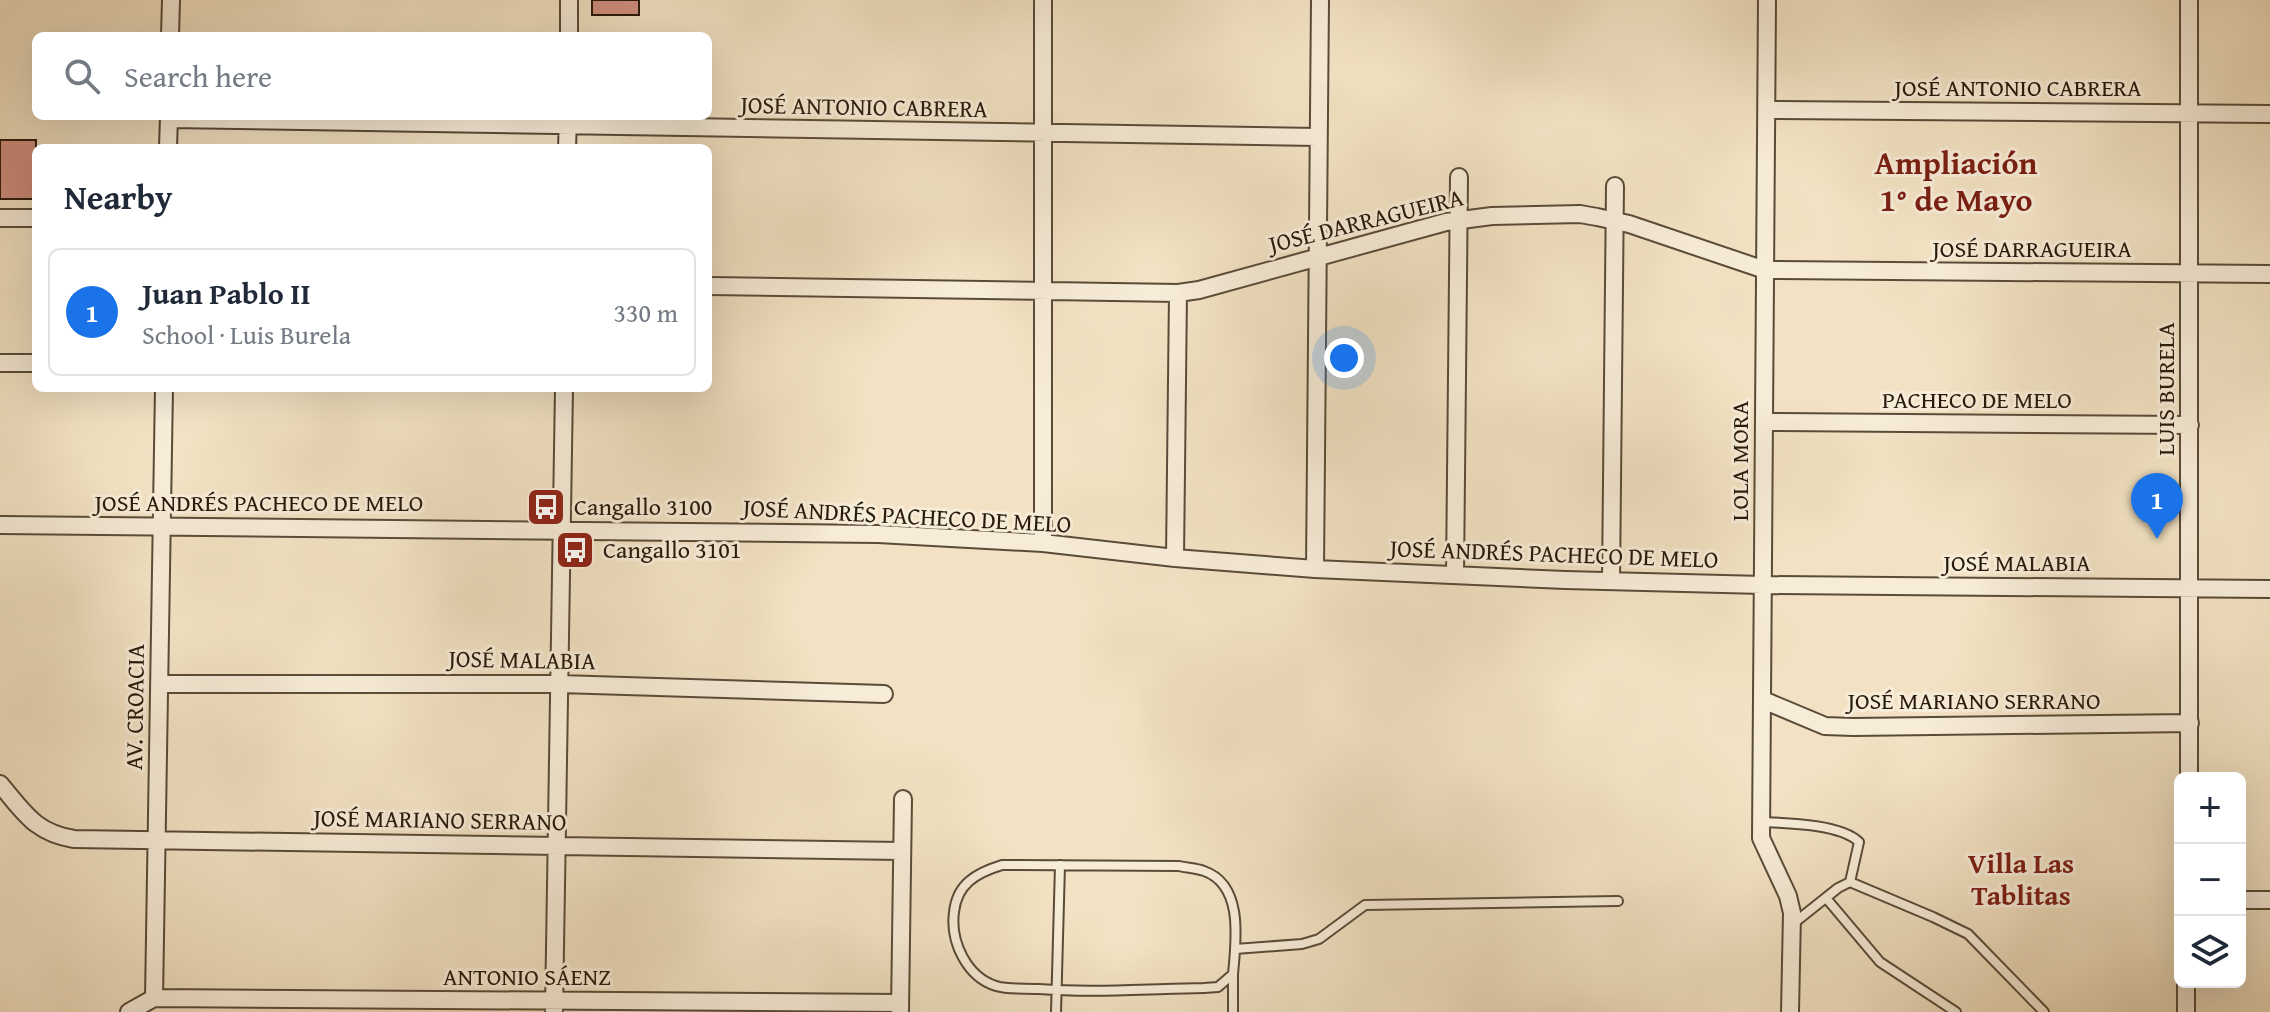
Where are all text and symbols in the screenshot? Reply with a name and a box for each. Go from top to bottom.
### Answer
search box [32,32,712,120]
icon: search [60,54,104,98]
text: Search here [124,54,272,98]
street label: JOSÉ ANTONIO CABRERA [1891,70,2142,105]
street label: JOSÉ ANTONIO CABRERA [737,87,988,126]
district label: Ampliación 1° de Mayo [1875,139,2038,223]
text: Nearby [64,172,173,221]
street label: JOSÉ DARRAGUEIRA [1262,179,1467,262]
street label: JOSÉ DARRAGUEIRA [1929,231,2132,266]
text: Juan Pablo II [142,271,311,315]
text: 1 [85,293,99,332]
text: 330 m [613,293,678,332]
text: School · Luis Burela [142,315,351,354]
street label: LUIS BURELA [2148,322,2183,456]
your location [1324,338,1364,378]
street label: PACHECO DE MELO [1882,382,2072,417]
street label: LOLA MORA [1722,400,1757,521]
pin: 1 [2131,473,2183,539]
street label: JOSÉ ANDRÉS PACHECO DE MELO [92,485,423,520]
bus stop icon: Cangallo 3100 [525,486,567,528]
place label: Cangallo 3100 [574,489,712,524]
street label: JOSÉ ANDRÉS PACHECO DE MELO [739,489,1072,542]
bus stop icon: Cangallo 3101 [554,529,596,571]
street label: JOSÉ ANDRÉS PACHECO DE MELO [1386,530,1719,577]
place label: Cangallo 3101 [603,532,741,567]
street label: JOSÉ MALABIA [1940,545,2091,580]
street label: JOSÉ MALABIA [445,641,596,678]
street label: AV. CROACIA [116,643,153,770]
street label: JOSÉ MARIANO SERRANO [1844,683,2101,718]
map controls [2174,772,2246,988]
button: + [2174,772,2246,844]
street label: JOSÉ MARIANO SERRANO [310,800,567,839]
district label: Villa Las Tablitas [1968,842,2074,915]
button: − [2174,844,2246,916]
button: layers [2174,916,2246,988]
street label: ANTONIO SÁENZ [443,959,611,994]

